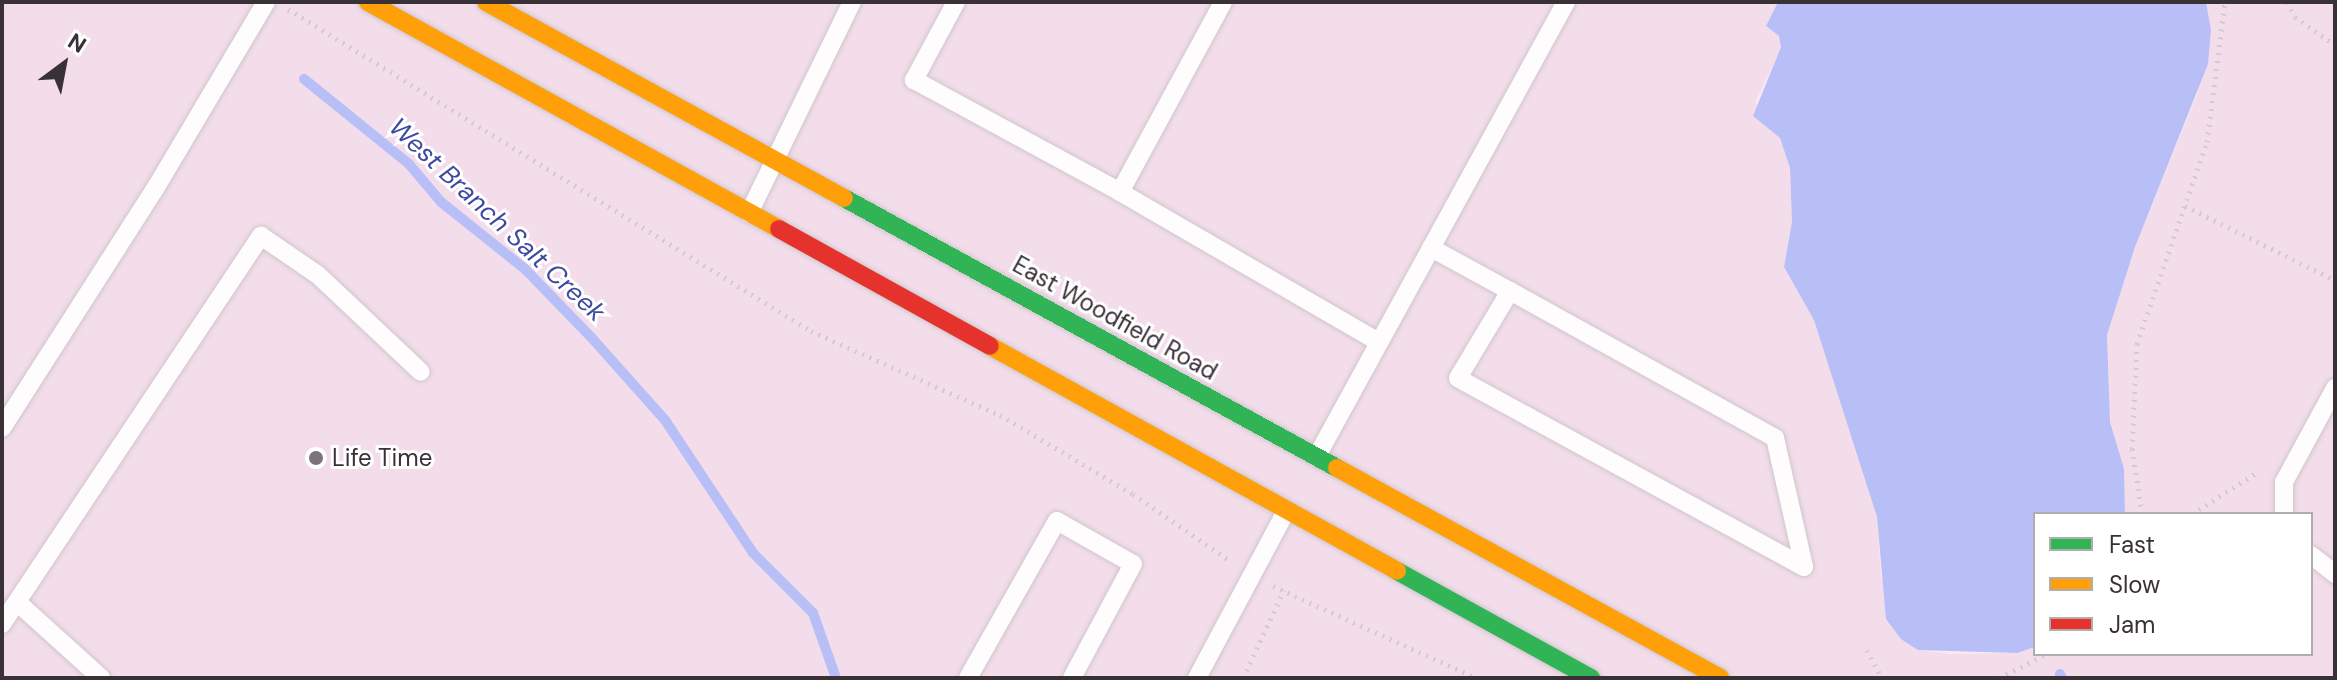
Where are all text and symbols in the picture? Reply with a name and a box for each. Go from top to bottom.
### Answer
north arrow [24,24,104,104]
text: N [62,27,91,60]
water label: West Branch Salt Creek [382,112,612,328]
street label: East Woodfield Road [1008,250,1222,386]
place label: Life Time [332,444,432,472]
marker: Life Time [307,449,325,467]
legend [2033,512,2313,656]
text: Fast [2109,529,2155,560]
text: Slow [2109,569,2160,600]
text: Jam [2109,609,2155,640]

